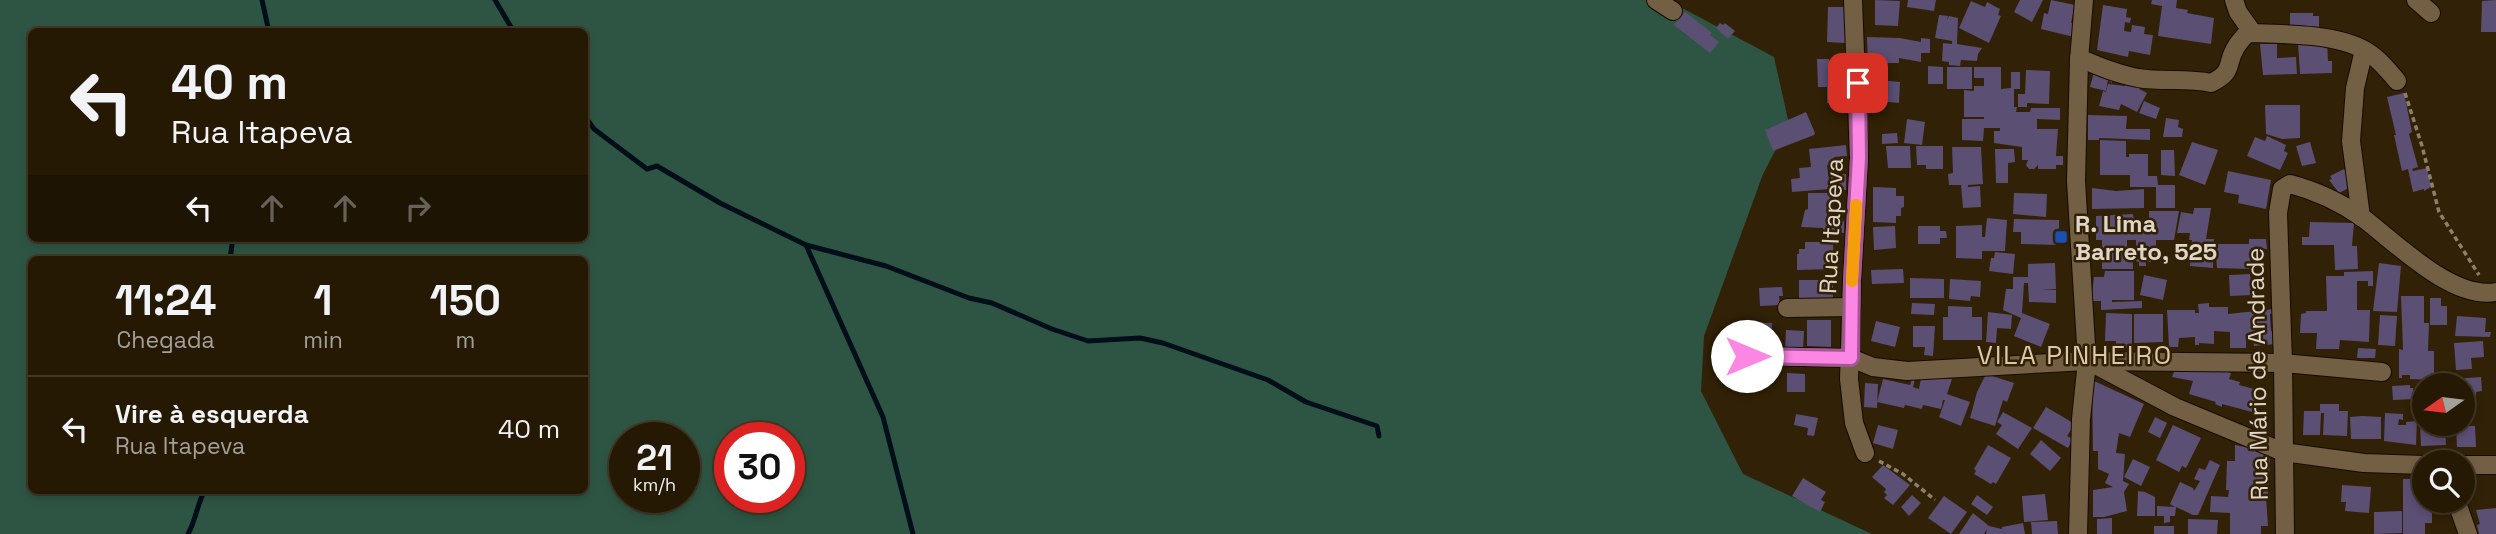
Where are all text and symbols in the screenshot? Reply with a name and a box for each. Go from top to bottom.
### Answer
text: 40 m [171,51,288,113]
pin [1828,53,1888,113]
icon: left [56,56,147,147]
icon: arrive [1839,64,1877,102]
text: Rua Itapeva [171,112,352,152]
street label: Rua Itapeva [1812,157,1850,295]
icon: left [180,189,218,227]
icon: ahead [253,189,291,227]
icon: ahead [326,189,364,227]
icon: right [399,189,437,227]
place label: R. Lima Barreto, 525 [2075,208,2217,267]
marker: R. Lima Barreto, 525 [2053,229,2069,245]
street label: Rua Mário de Andrade [2239,247,2275,501]
text: 11:24 [115,274,216,327]
text: 1 [314,274,333,327]
text: 150 [430,274,501,327]
position arrow [1710,319,1784,393]
text: Chegada [117,325,215,355]
text: min [303,325,343,355]
text: m [455,325,475,355]
district label: VILA PINHEIRO [1977,338,2173,372]
north arrow [2412,373,2474,436]
map controls [2412,373,2475,513]
text: Vire à esquerda [115,397,309,431]
icon: left [56,410,94,448]
text: 40 m [498,412,560,446]
speed limit sign: 30 [714,422,805,513]
text: Rua Itapeva [115,431,245,461]
text: 21 [636,436,673,480]
button: search [2412,450,2475,513]
text: km/h [633,473,676,496]

